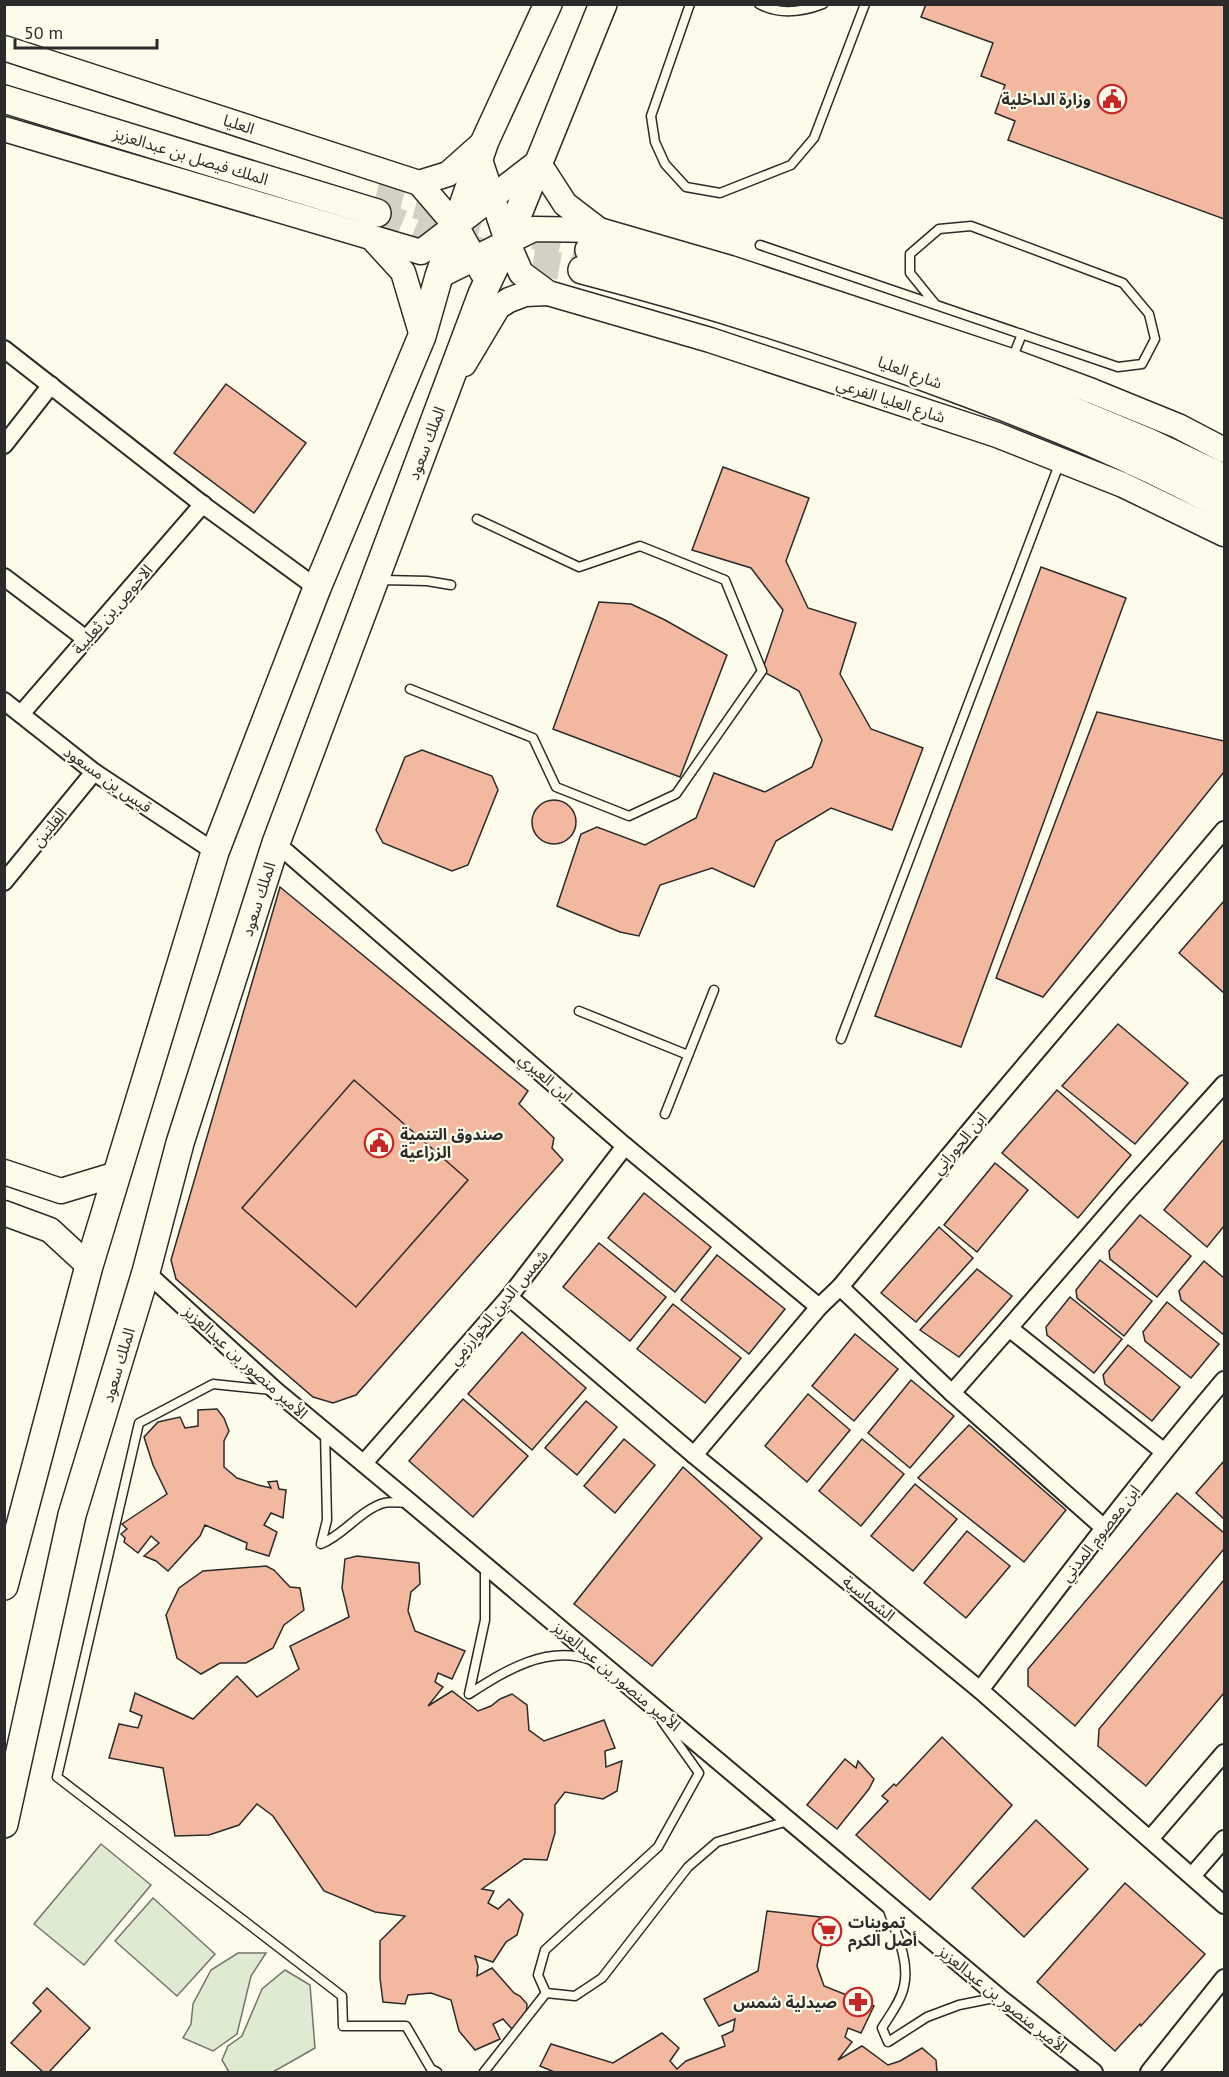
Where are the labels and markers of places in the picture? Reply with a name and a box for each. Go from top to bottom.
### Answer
public building icon: وزارة الداخلية [1096,83,1128,115]
place label: وزارة الداخلية [1001,89,1091,109]
place label: صندوق التنمية الزراعية [400,1124,503,1162]
public building icon: صندوق التنمية الزراعية [363,1127,395,1159]
place label: تموينات أصل الكرم [848,1912,917,1952]
supermarket icon: تموينات أصل الكرم [811,1915,843,1947]
pharmacy icon: صيدلية شمس [842,1986,874,2018]
place label: صيدلية شمس [733,1992,837,2012]

